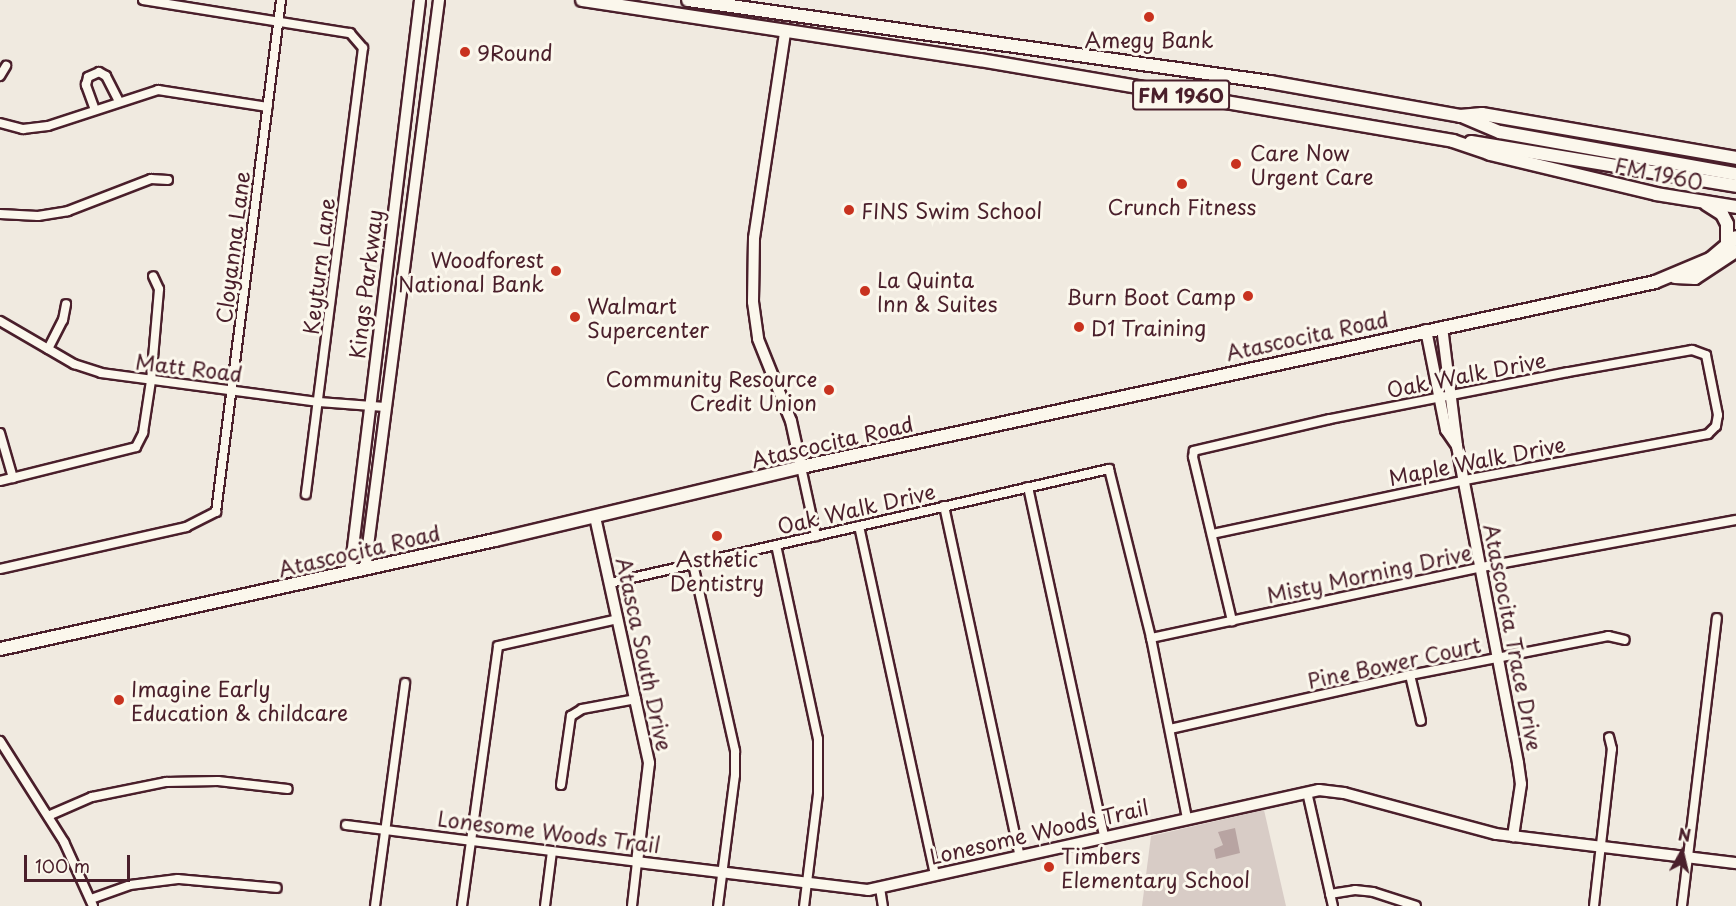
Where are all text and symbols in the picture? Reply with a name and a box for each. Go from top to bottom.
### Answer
marker: Amegy Bank [1142,10,1156,24]
place label: Amegy Bank [1084,26,1214,52]
place label: 9Round [477,39,553,65]
marker: 9Round [458,45,472,59]
road number: FM 1960 [1132,78,1230,112]
place label: Care Now Urgent Care [1250,139,1374,189]
street label: FM 1960 [1613,151,1705,195]
marker: Care Now Urgent Care [1227,155,1245,173]
street label: Cloyanna Lane [210,170,254,324]
marker: Crunch Fitness [1175,177,1189,191]
place label: Crunch Fitness [1108,193,1256,219]
street label: Keyturn Lane [297,196,339,336]
place label: FINS Swim School [861,197,1042,223]
marker: FINS Swim School [842,203,856,217]
street label: Kings Parkway [343,208,387,360]
place label: Woodforest National Bank [398,246,544,296]
marker: Woodforest National Bank [549,264,563,278]
place label: La Quinta Inn & Suites [877,266,999,316]
place label: Burn Boot Camp [1065,283,1236,309]
marker: La Quinta Inn & Suites [858,284,872,298]
marker: Burn Boot Camp [1241,289,1255,303]
place label: Walmart Supercenter [587,292,709,342]
street label: Atascocita Road [1223,305,1391,365]
marker: Walmart Supercenter [568,310,582,324]
place label: D1 Training [1091,314,1208,340]
marker: D1 Training [1072,320,1086,334]
street label: Oak Walk Drive [1384,346,1548,402]
street label: Matt Road [134,348,244,386]
place label: Community Resource Credit Union [602,365,817,415]
marker: Community Resource Credit Union [822,383,836,397]
street label: Atascocita Road [748,410,916,472]
street label: Maple Walk Drive [1385,430,1569,490]
street label: Oak Walk Drive [774,477,938,539]
street label: Atascocita Road [275,519,443,581]
street label: Atascocita Trace Drive [1480,521,1548,753]
marker: Asthetic Dentistry [710,529,724,543]
street label: Misty Morning Drive [1265,539,1473,607]
place label: Asthetic Dentistry [670,545,764,595]
street label: Atasca South Drive [612,555,678,753]
street label: Pine Bower Court [1305,631,1483,693]
place label: Imagine Early Education & childcare [131,675,349,725]
marker: Imagine Early Education & childcare [112,693,126,707]
street label: Lonesome Woods Trail [927,794,1151,868]
street label: Lonesome Woods Trail [436,805,662,857]
text: N [1677,821,1692,847]
north arrow [1652,822,1712,882]
place label: Timbers Elementary School [1061,842,1250,892]
scale bar [27,843,134,881]
text: 100 m [35,852,90,879]
marker: Timbers Elementary School [1042,860,1056,874]

